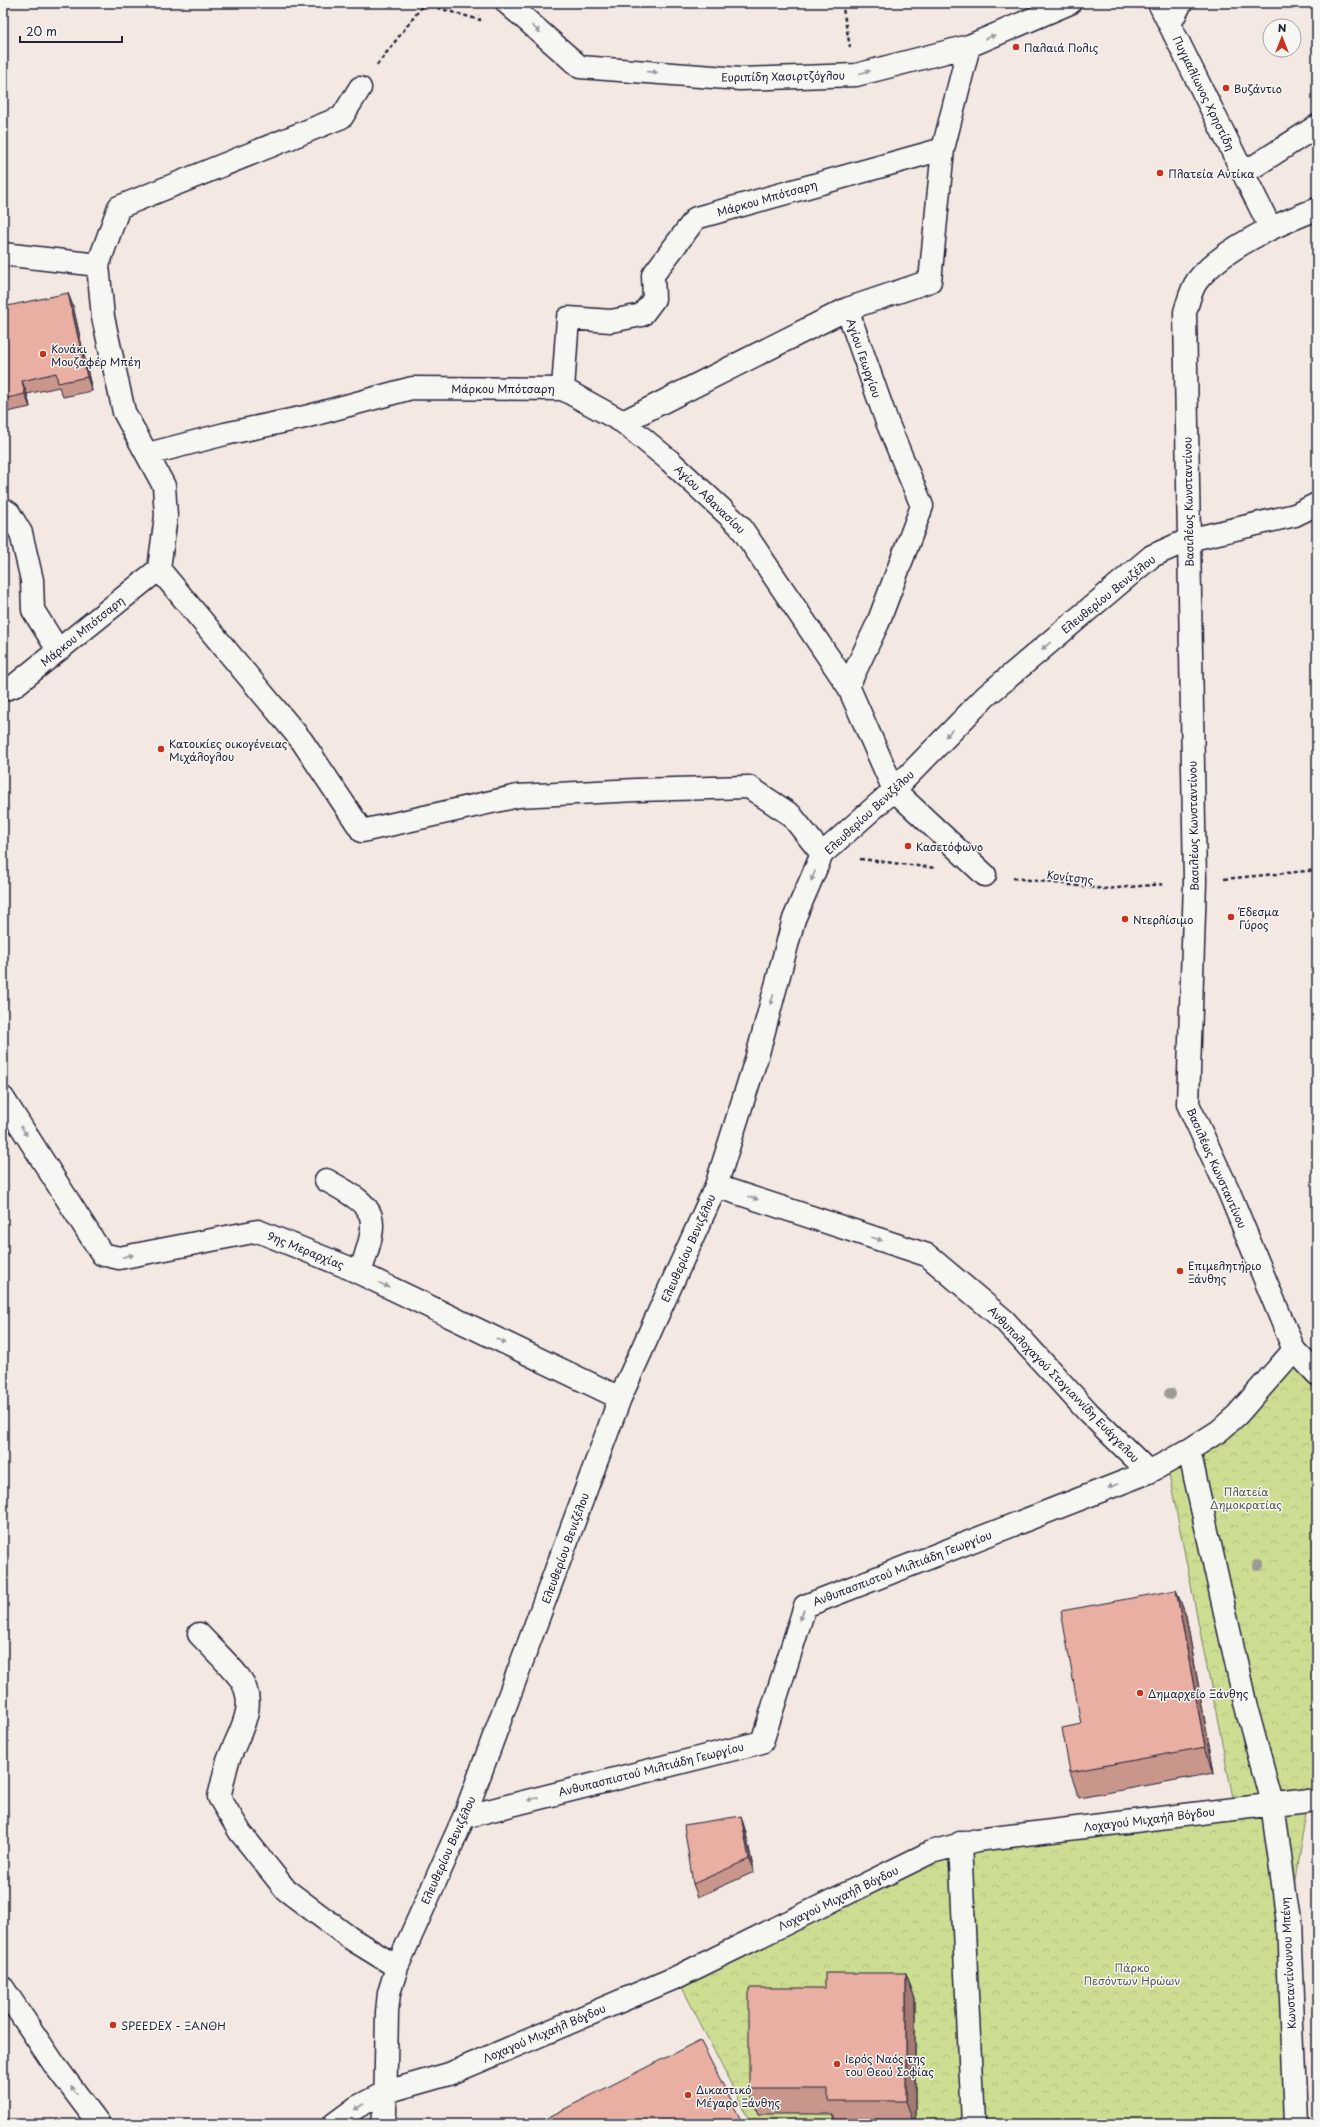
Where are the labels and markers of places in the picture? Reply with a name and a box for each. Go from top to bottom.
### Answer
place label: Παλαιά Πολις [1024,39,1099,56]
marker: Παλαιά Πολις [1011,42,1021,52]
place label: Βυζάντιο [1234,80,1282,97]
marker: Βυζάντιο [1221,83,1231,93]
place label: Πλατεία Αντίκα [1168,165,1254,182]
marker: Πλατεία Αντίκα [1155,168,1165,178]
place label: Κονάκι Μουζαφέρ Μπέη [51,340,141,370]
marker: Κονάκι Μουζαφέρ Μπέη [38,349,48,359]
place label: Κατοικίες οικογένειας Μιχάλογλου [169,735,288,765]
marker: Κατοικίες οικογένειας Μιχάλογλου [156,744,166,754]
place label: Κασετόφωνο [916,838,983,855]
marker: Κασετόφωνο [903,841,913,851]
place label: Έδεσμα Γύρος [1237,903,1279,933]
place label: Ντερλίσιμο [1133,911,1193,928]
marker: Έδεσμα Γύρος [1226,912,1236,922]
marker: Ντερλίσιμο [1120,914,1130,924]
place label: Επιμελητήριο Ξάνθης [1188,1257,1262,1287]
marker: Επιμελητήριο Ξάνθης [1175,1266,1185,1276]
place label: Δημαρχείο Ξάνθης [1148,1685,1249,1702]
marker: Δημαρχείο Ξάνθης [1135,1688,1145,1698]
place label: SPEEDEX - ΞΑΝΘΗ [121,2017,226,2034]
marker: SPEEDEX - ΞΑΝΘΗ [108,2020,118,2030]
place label: Ιερός Ναός της του Θεού Σοφίας [845,2050,934,2080]
marker: Ιερός Ναός της του Θεού Σοφίας [832,2059,842,2069]
place label: Δικαστικό Μέγαρο Ξάνθης [696,2081,780,2111]
marker: Δικαστικό Μέγαρο Ξάνθης [683,2090,693,2100]

